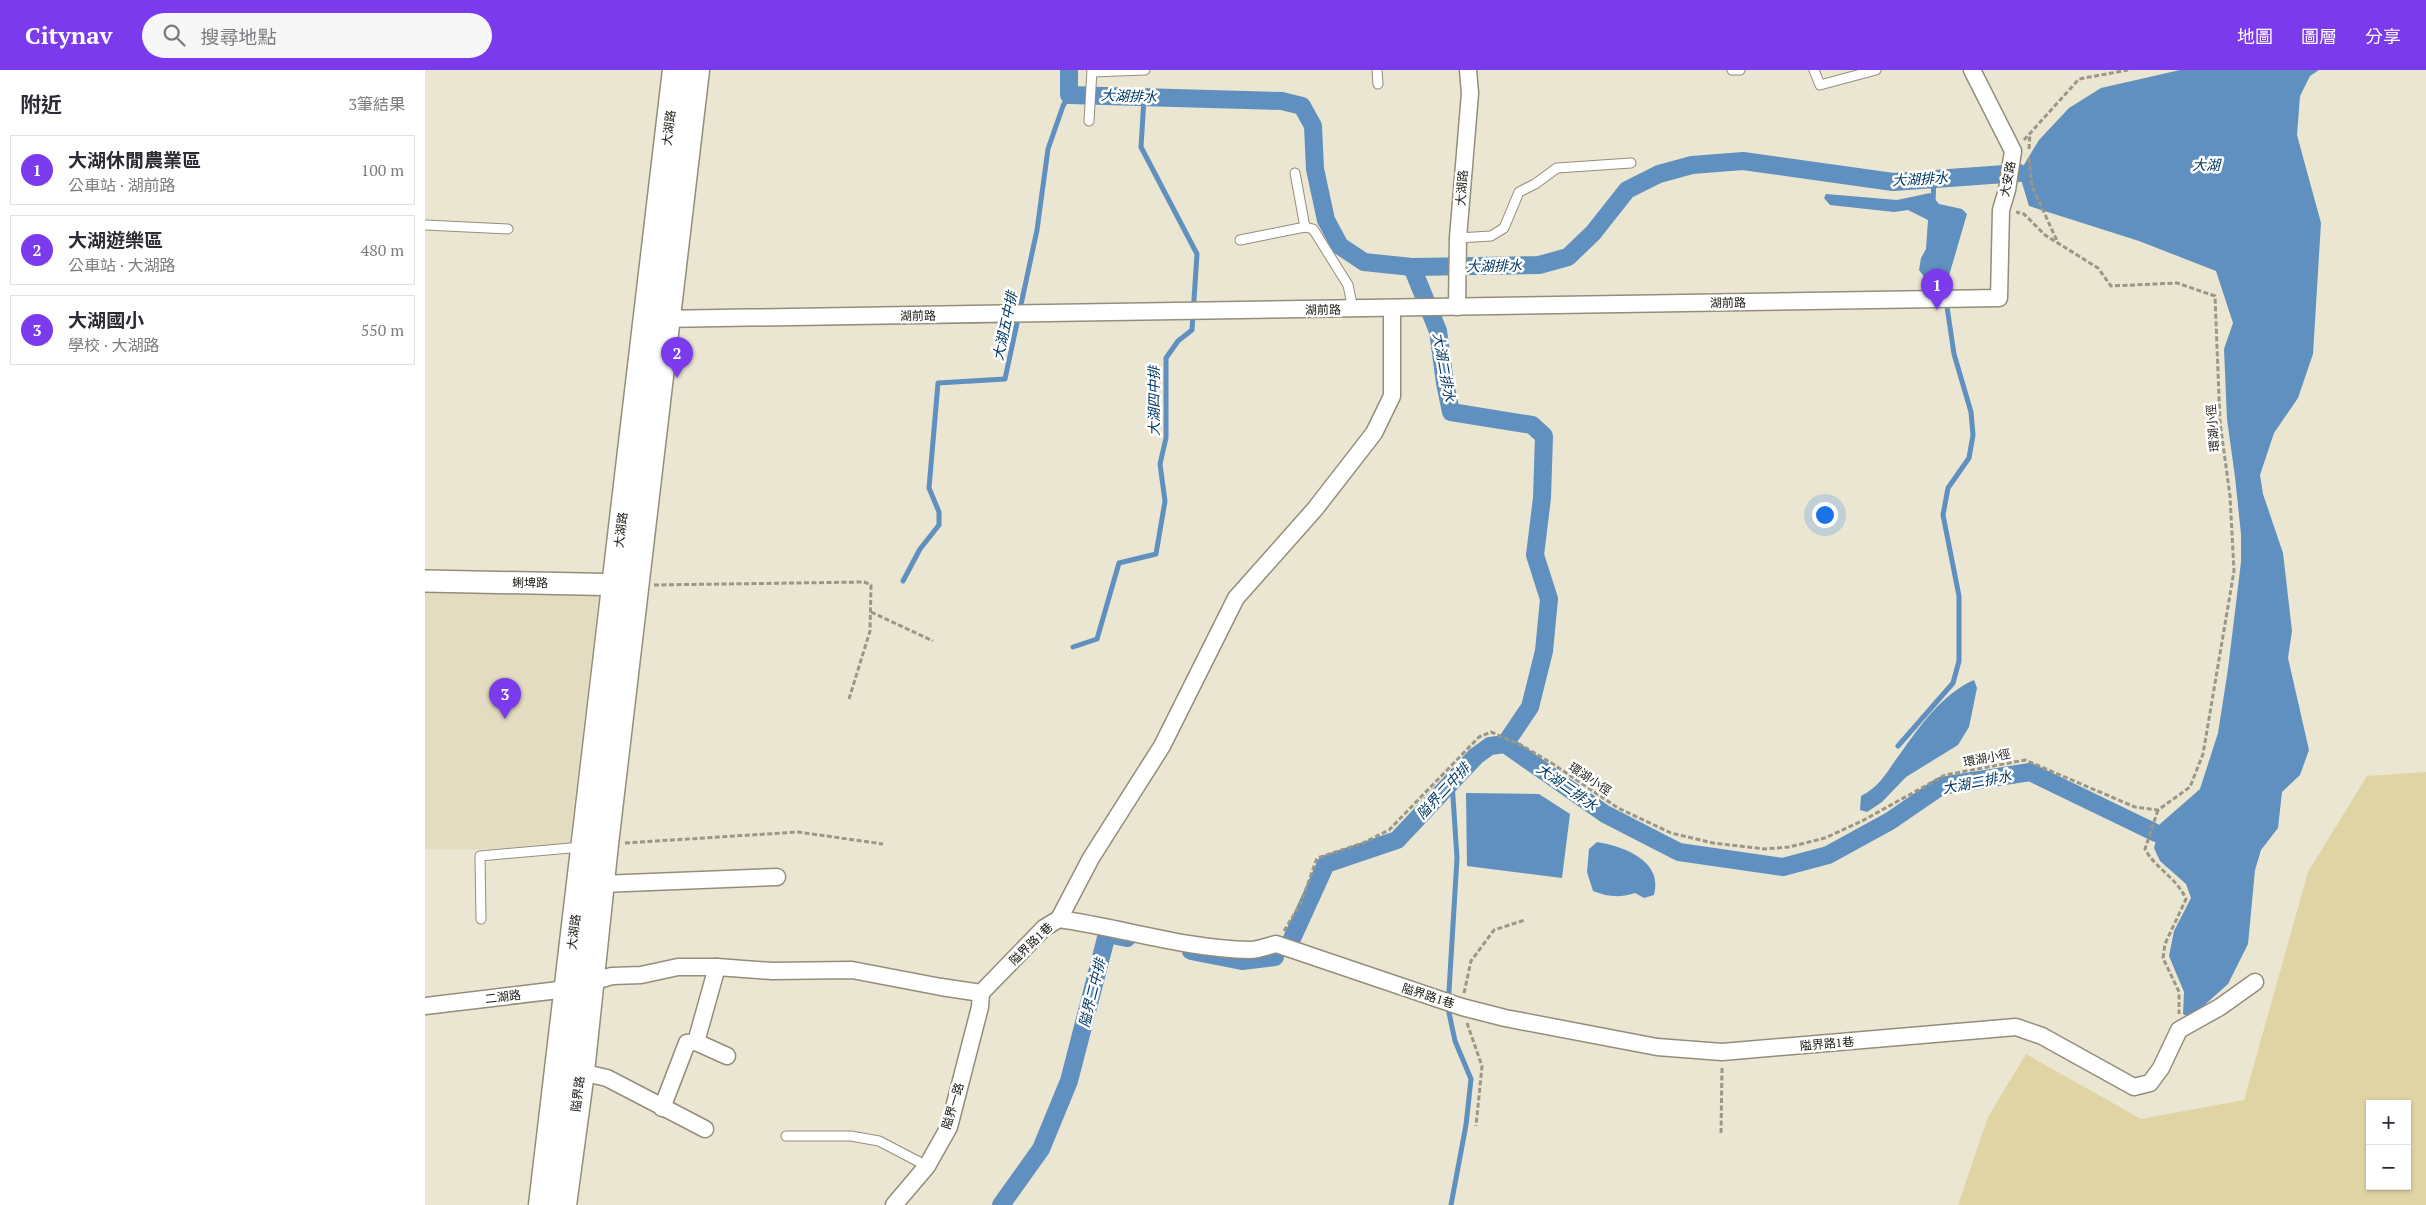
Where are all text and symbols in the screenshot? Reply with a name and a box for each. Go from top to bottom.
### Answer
search box [142,13,492,58]
text: Citynav [25,19,112,51]
icon: search [160,21,188,49]
text: 搜尋地點 [200,24,277,49]
text: 地圖 [2237,24,2273,48]
text: 圖層 [2301,24,2337,48]
text: 分享 [2365,24,2401,48]
water label: 大湖排水 [1101,85,1158,106]
text: 附近 [20,90,62,118]
text: 3筆結果 [348,93,405,115]
street label: 大湖路 [659,109,678,147]
text: 大湖休閒農業區 [68,147,201,172]
water label: 大湖 [2192,155,2222,174]
text: 1 [32,159,42,181]
text: 100 m [361,159,404,181]
street label: 大安路 [1997,160,2018,198]
water label: 大湖排水 [1892,167,1949,189]
street label: 大湖路 [1453,169,1470,206]
text: 公車站 · 湖前路 [68,174,176,196]
text: 大湖遊樂區 [68,227,163,252]
text: 2 [32,239,42,261]
text: 480 m [361,239,404,261]
text: 公車站 · 大湖路 [68,254,176,276]
water label: 大湖排水 [1466,255,1523,275]
pin: 1 [1921,269,1953,310]
water label: 大湖五中排 [988,288,1021,362]
street label: 湖前路 [1710,295,1746,310]
street label: 湖前路 [1305,302,1341,317]
text: 大湖國小 [68,307,144,332]
street label: 湖前路 [900,308,936,323]
text: 3 [32,319,42,341]
text: 550 m [361,319,404,341]
water label: 大湖二排水 [1429,331,1460,404]
text: 學校 · 大湖路 [68,334,160,356]
pin: 2 [661,337,693,378]
water label: 大湖四中排 [1144,364,1163,436]
street label: 環湖小徑 [2203,403,2222,453]
your location [1812,502,1838,528]
street label: 大湖路 [611,511,630,549]
street label: 蜊埤路 [512,575,548,590]
pin: 3 [489,678,521,719]
street label: 環湖小徑 [1962,746,2012,769]
water label: 隘界二中排 [1412,757,1475,823]
water label: 大湖二排水 [1533,759,1602,815]
street label: 環湖小徑 [1566,759,1614,798]
water label: 大湖二排水 [1941,765,2014,798]
street label: 大湖路 [564,913,583,951]
street label: 隘界路1巷 [1006,919,1055,968]
water label: 隘界二中排 [1074,955,1110,1029]
street label: 隘界路1巷 [1400,980,1456,1011]
street label: 二湖路 [484,987,522,1006]
street label: 隘界路1巷 [1799,1034,1855,1053]
street label: 隘界路 [568,1075,587,1113]
street label: 隘界一路 [938,1081,967,1131]
map controls [2366,1100,2411,1190]
button: + [2366,1100,2411,1145]
button: − [2366,1145,2411,1190]

